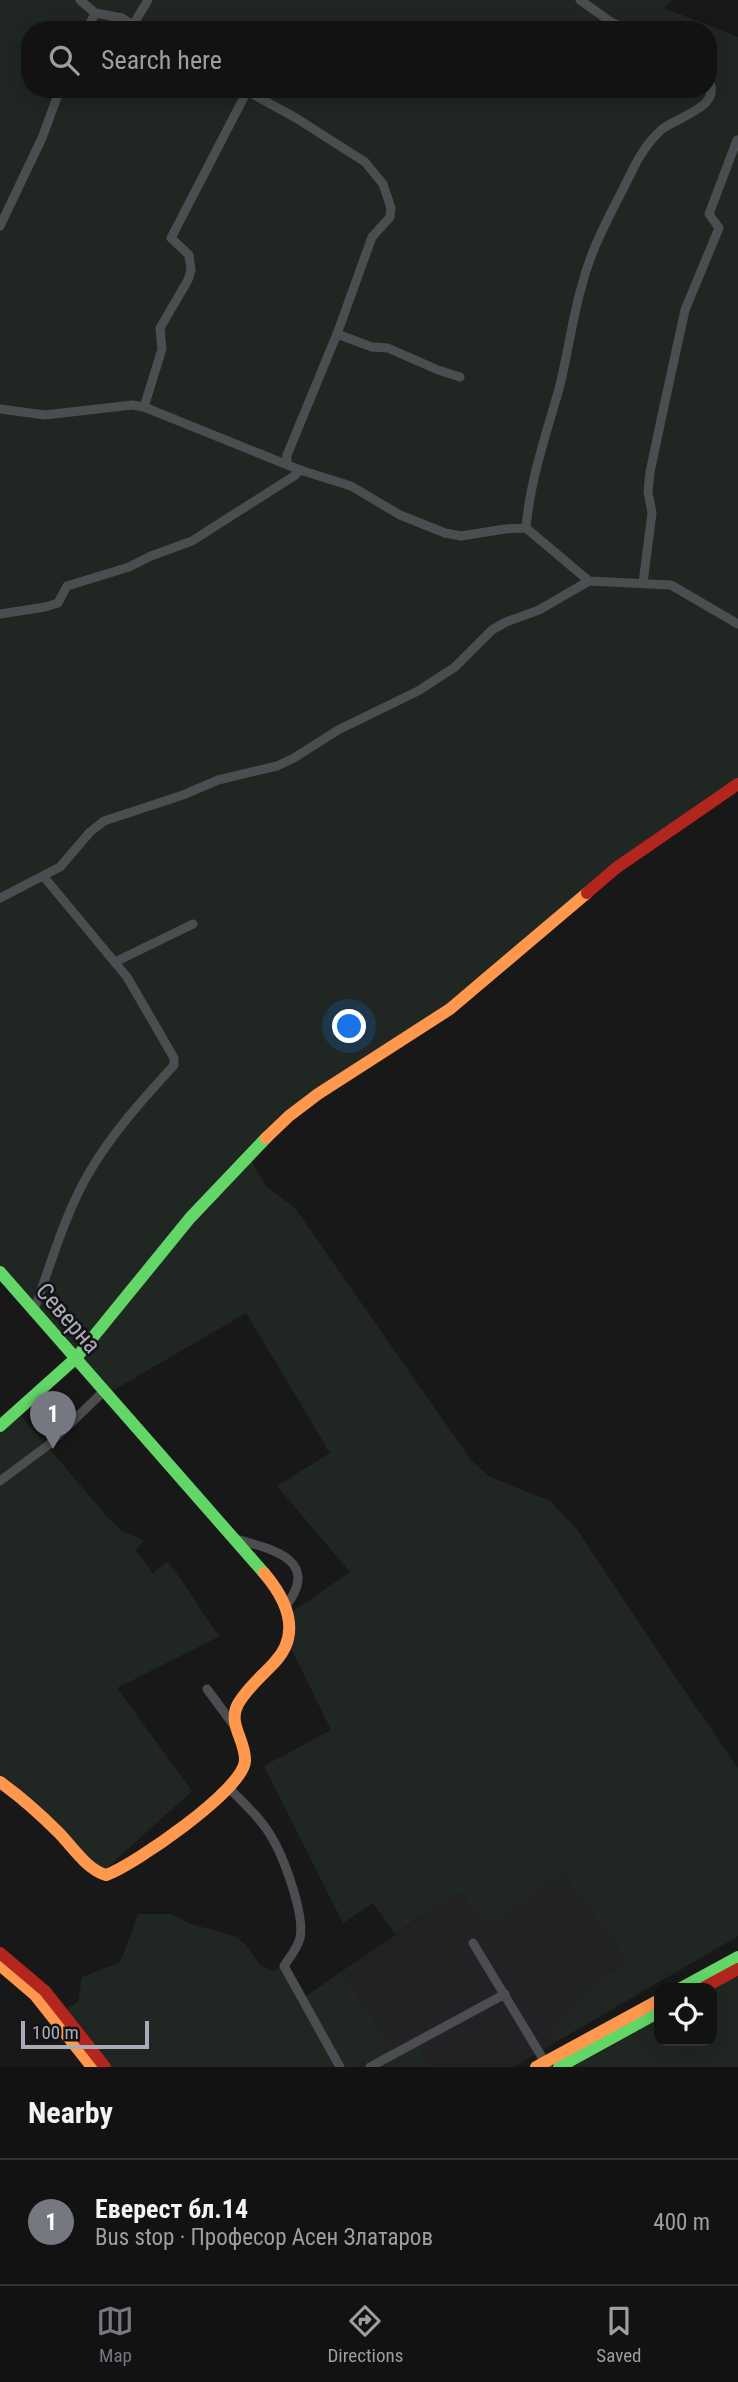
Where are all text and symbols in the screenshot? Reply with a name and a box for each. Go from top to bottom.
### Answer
search box [21,21,717,98]
icon: search [45,41,83,79]
text: Search here [101,45,222,75]
your location [332,1009,366,1043]
street label: Северна [30,1277,106,1359]
pin: 1 [30,1391,76,1449]
map controls [654,1983,717,2046]
button: locate [654,1983,717,2046]
scale bar [21,2018,149,2050]
text: 100 m [32,2021,79,2044]
text: Nearby [28,2095,113,2130]
text: Еверест бл.14 [95,2194,248,2224]
text: 1 [45,2209,57,2236]
text: 400 m [653,2209,710,2236]
text: Bus stop · Професор Асен Златаров [95,2224,433,2251]
tab: Map [96,2302,134,2367]
tab: Directions [327,2302,403,2367]
tab: Saved [596,2302,642,2367]

